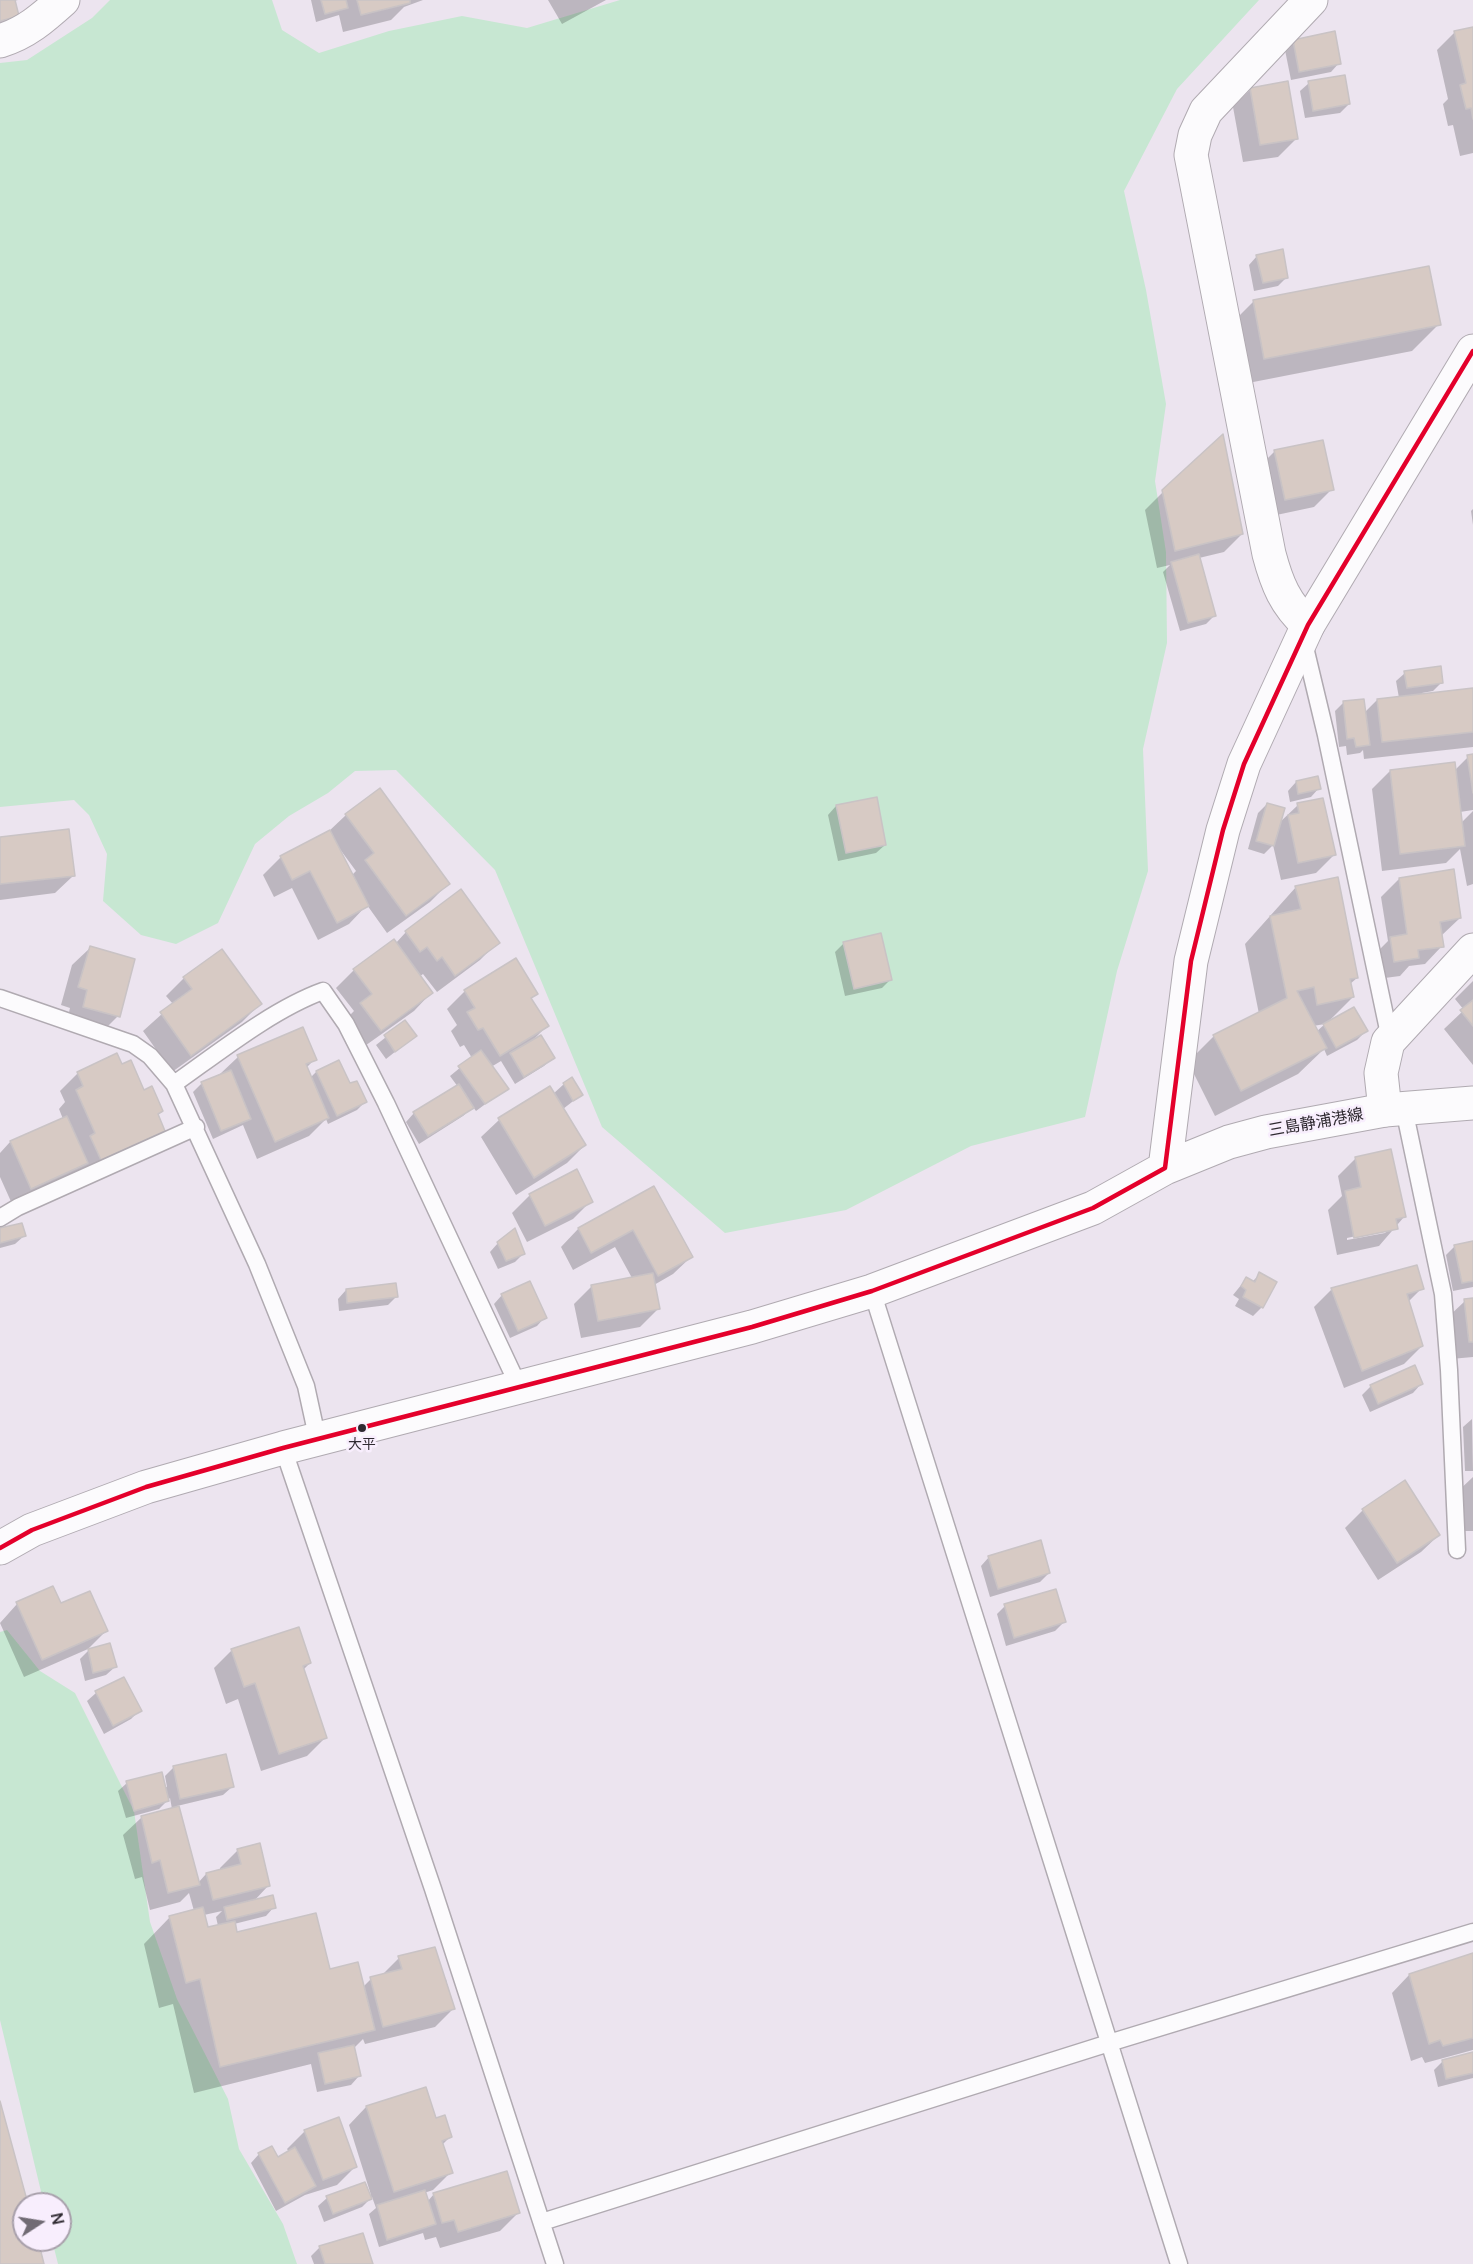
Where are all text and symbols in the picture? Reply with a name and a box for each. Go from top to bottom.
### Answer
street label: 三島静浦港線 [1267,1105,1365,1141]
marker: 大平 [356,1422,368,1434]
place label: 大平 [348,1437,376,1453]
north arrow [12,2192,72,2252]
text: N [46,2211,70,2227]

